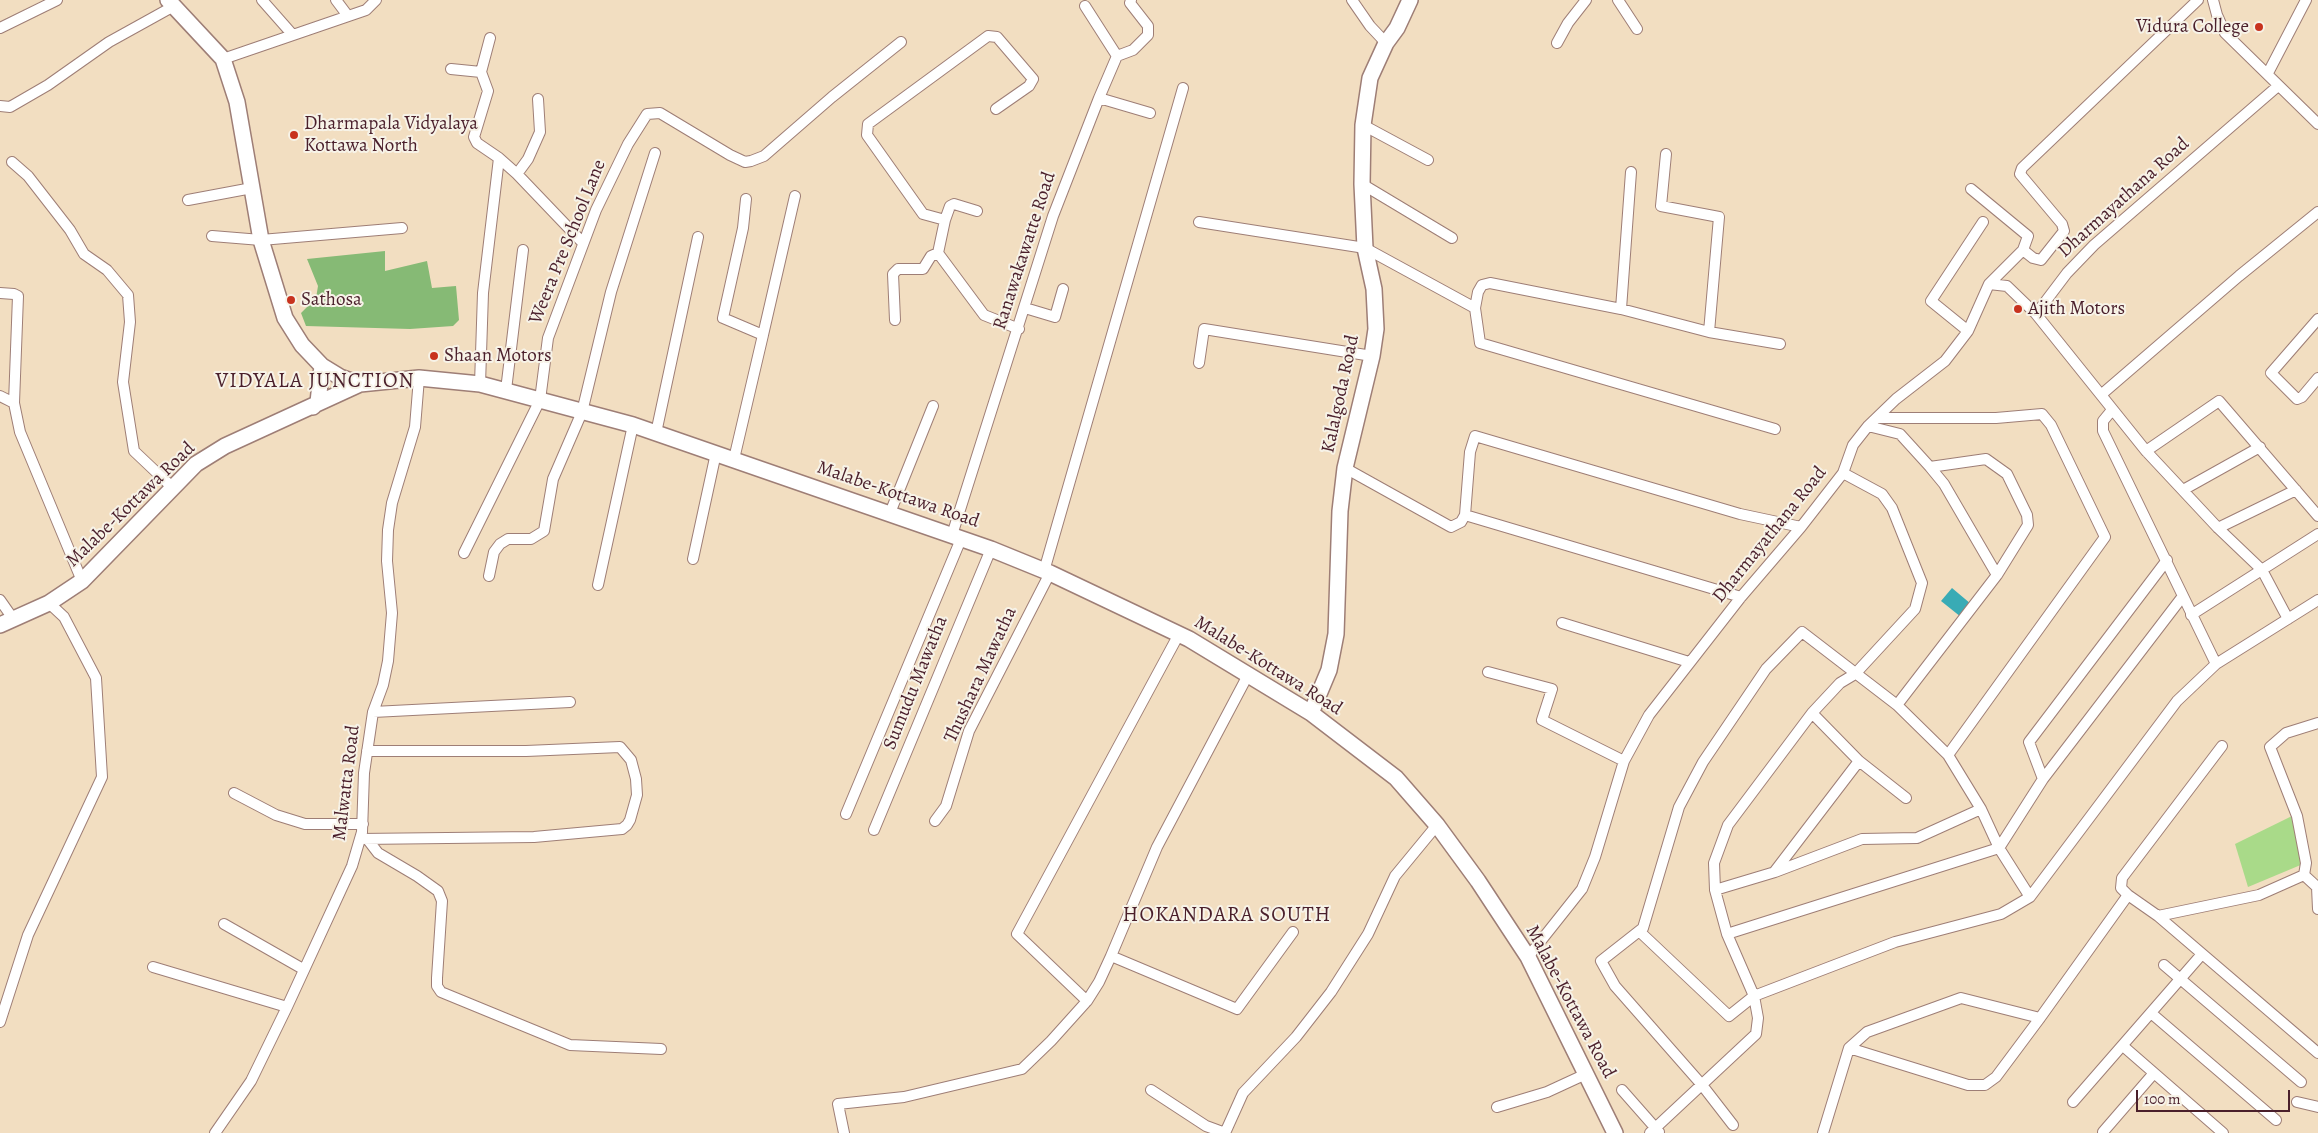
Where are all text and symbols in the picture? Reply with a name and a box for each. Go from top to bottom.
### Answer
place label: Vidura College [2136,16,2249,38]
marker: Vidura College [2253,21,2265,33]
place label: Dharmapala Vidyalaya Kottawa North [304,113,478,157]
marker: Dharmapala Vidyalaya Kottawa North [288,129,300,141]
street label: Dharmayathana Road [2054,133,2194,263]
street label: Weera Pre School Lane [525,156,611,328]
street label: Ranawakawatte Road [989,169,1061,333]
place label: Sathosa [301,289,362,311]
marker: Sathosa [285,294,297,306]
place label: Ajith Motors [2028,298,2125,320]
marker: Ajith Motors [2012,303,2024,315]
street label: Kalalgoda Road [1317,333,1365,455]
place label: Shaan Motors [444,345,552,367]
marker: Shaan Motors [428,350,440,362]
district label: VIDYALA JUNCTION [213,369,417,395]
street label: Malabe-Kottawa Road [62,438,200,572]
street label: Malabe-Kottawa Road [814,457,982,533]
street label: Dharmayathana Road [1708,462,1832,608]
street label: Thushara Mawatha [940,604,1022,746]
street label: Malabe-Kottawa Road [1190,611,1346,721]
street label: Sumudu Mawatha [879,613,953,753]
street label: Malwatta Road [329,724,365,842]
district label: HOKANDARA SOUTH [1121,903,1333,929]
street label: Malabe-Kottawa Road [1520,922,1620,1082]
scale bar [2138,1080,2292,1112]
text: 100 m [2144,1089,2181,1109]

